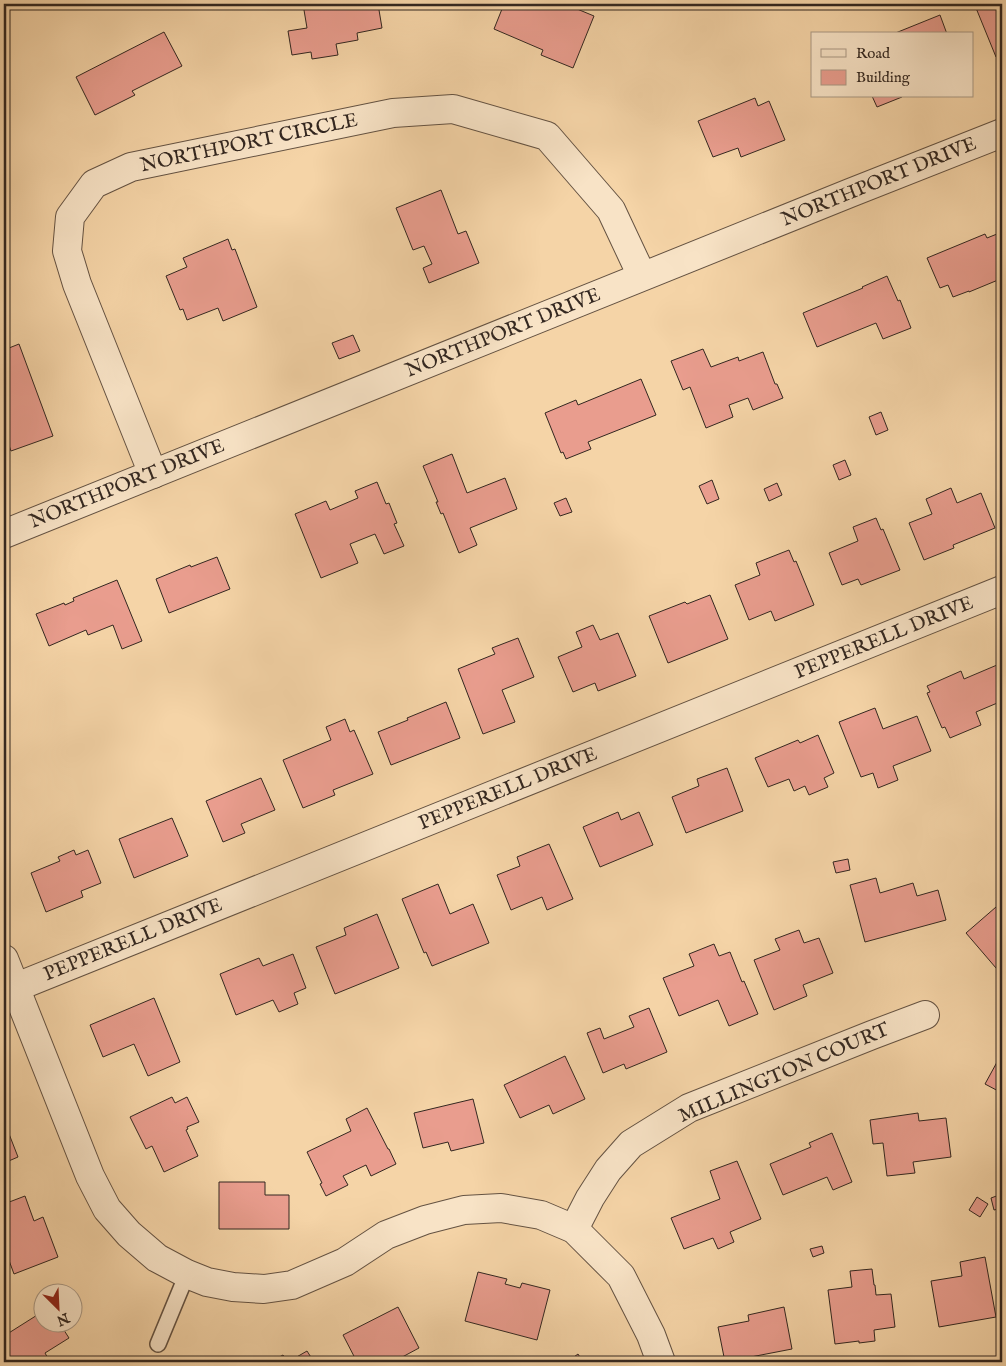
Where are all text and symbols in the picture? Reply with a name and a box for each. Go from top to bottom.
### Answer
legend [811,32,974,98]
text: Road [856,44,891,63]
text: Building [856,68,911,87]
street label: NORTHPORT CIRCLE [138,108,360,178]
street label: NORTHPORT DRIVE [778,131,980,233]
street label: NORTHPORT DRIVE [402,282,604,384]
street label: NORTHPORT DRIVE [26,433,228,535]
street label: PEPPERELL DRIVE [791,591,977,685]
street label: PEPPERELL DRIVE [415,742,601,836]
street label: PEPPERELL DRIVE [40,893,226,987]
street label: MILLINGTON COURT [675,1017,894,1129]
north arrow [32,1284,82,1334]
text: N [54,1308,73,1330]

